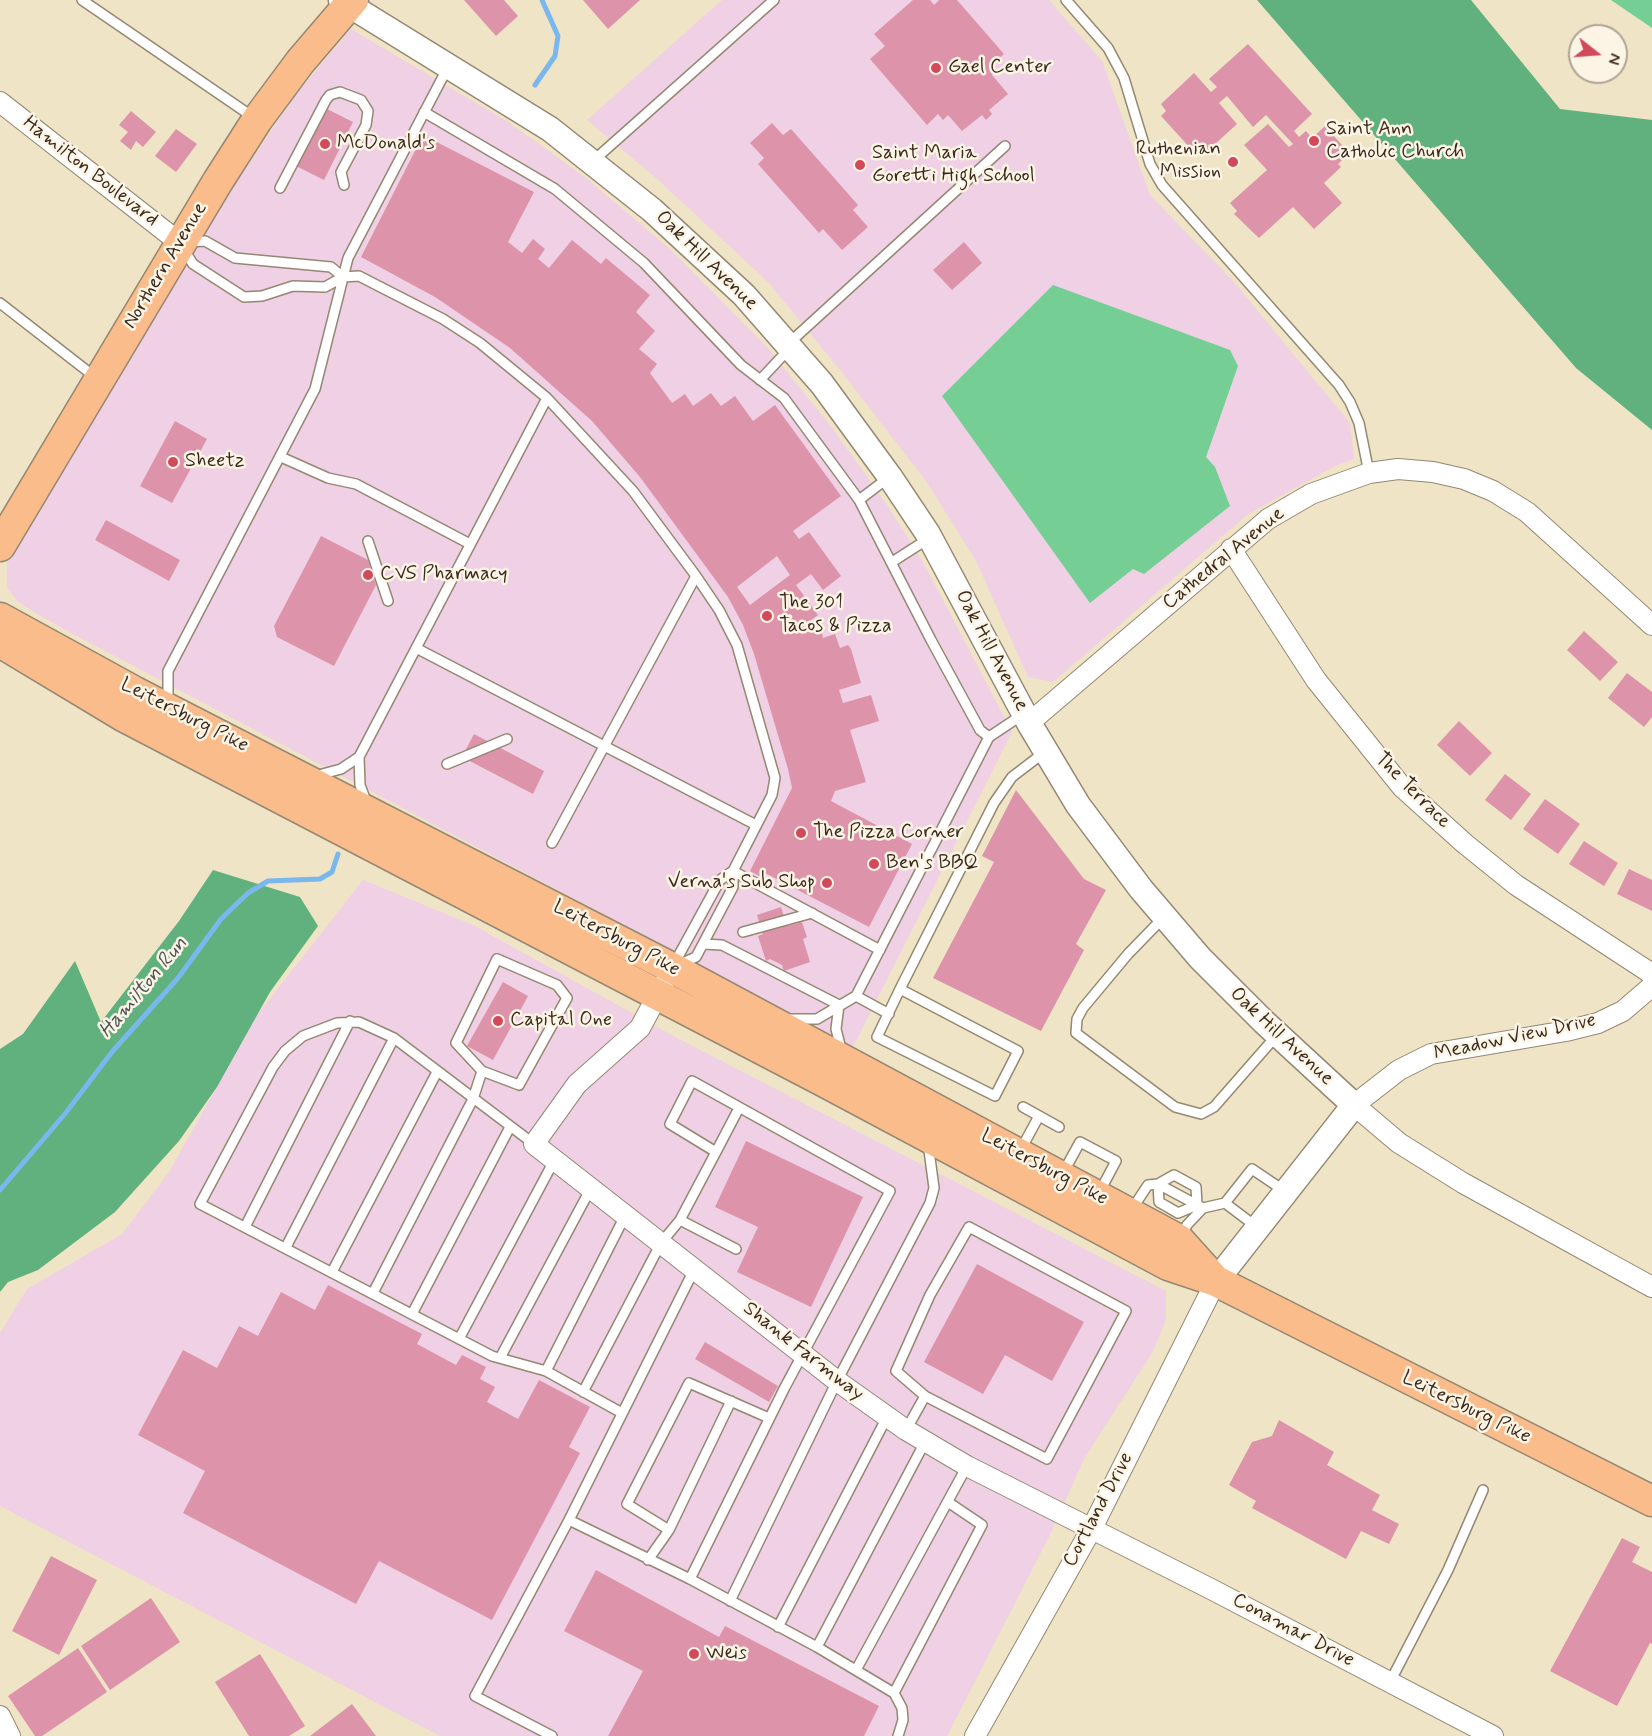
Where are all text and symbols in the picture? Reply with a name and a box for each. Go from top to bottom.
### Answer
north arrow [1568,24,1628,84]
text: N [1602,51,1625,67]
place label: Gael Center [948,56,1052,80]
marker: Gael Center [929,61,943,75]
street label: Hamilton Boulevard [17,112,163,232]
place label: Saint Ann Catholic Church [1326,118,1464,165]
place label: McDonald's [337,132,435,156]
marker: Saint Ann Catholic Church [1307,134,1321,148]
marker: McDonald's [318,137,332,151]
place label: Ruthenian Mission [1136,138,1221,185]
place label: Saint Maria Goretti High School [872,142,1035,189]
marker: Ruthenian Mission [1226,155,1240,169]
marker: Saint Maria Goretti High School [853,158,867,172]
street label: Northern Avenue [119,198,213,334]
street label: Oak Hill Avenue [650,206,762,316]
place label: Sheetz [185,450,245,474]
marker: Sheetz [166,455,180,469]
street label: Cathedral Avenue [1158,503,1290,615]
place label: CVS Pharmacy [380,563,508,587]
marker: CVS Pharmacy [361,568,375,582]
street label: Oak Hill Avenue [949,587,1033,715]
place label: The 301 Tacos & Pizza [779,592,892,639]
marker: The 301 Tacos & Pizza [760,609,774,623]
street label: Leitersburg Pike [116,673,252,759]
street label: The Terrace [1369,748,1455,834]
place label: The Pizza Corner [813,821,964,845]
marker: The Pizza Corner [794,826,808,840]
place label: Ben's BBQ [886,852,979,876]
marker: Ben's BBQ [867,857,881,871]
place label: Verna's Sub Shop [668,871,815,895]
marker: Verna's Sub Shop [820,876,834,890]
street label: Leitersburg Pike [548,895,684,983]
water label: Hamilton Run [94,932,194,1044]
street label: Oak Hill Avenue [1224,983,1338,1091]
place label: Capital One [510,1009,612,1033]
street label: Meadow View Drive [1432,1009,1598,1067]
marker: Capital One [491,1014,505,1028]
street label: Leitersburg Pike [976,1124,1112,1212]
street label: Shank Farmway [738,1297,868,1407]
street label: Leitersburg Pike [1398,1366,1534,1450]
street label: Cortland Drive [1059,1449,1139,1571]
street label: Conamar Drive [1228,1589,1358,1673]
place label: Weis [706,1642,747,1666]
marker: Weis [687,1647,701,1661]

